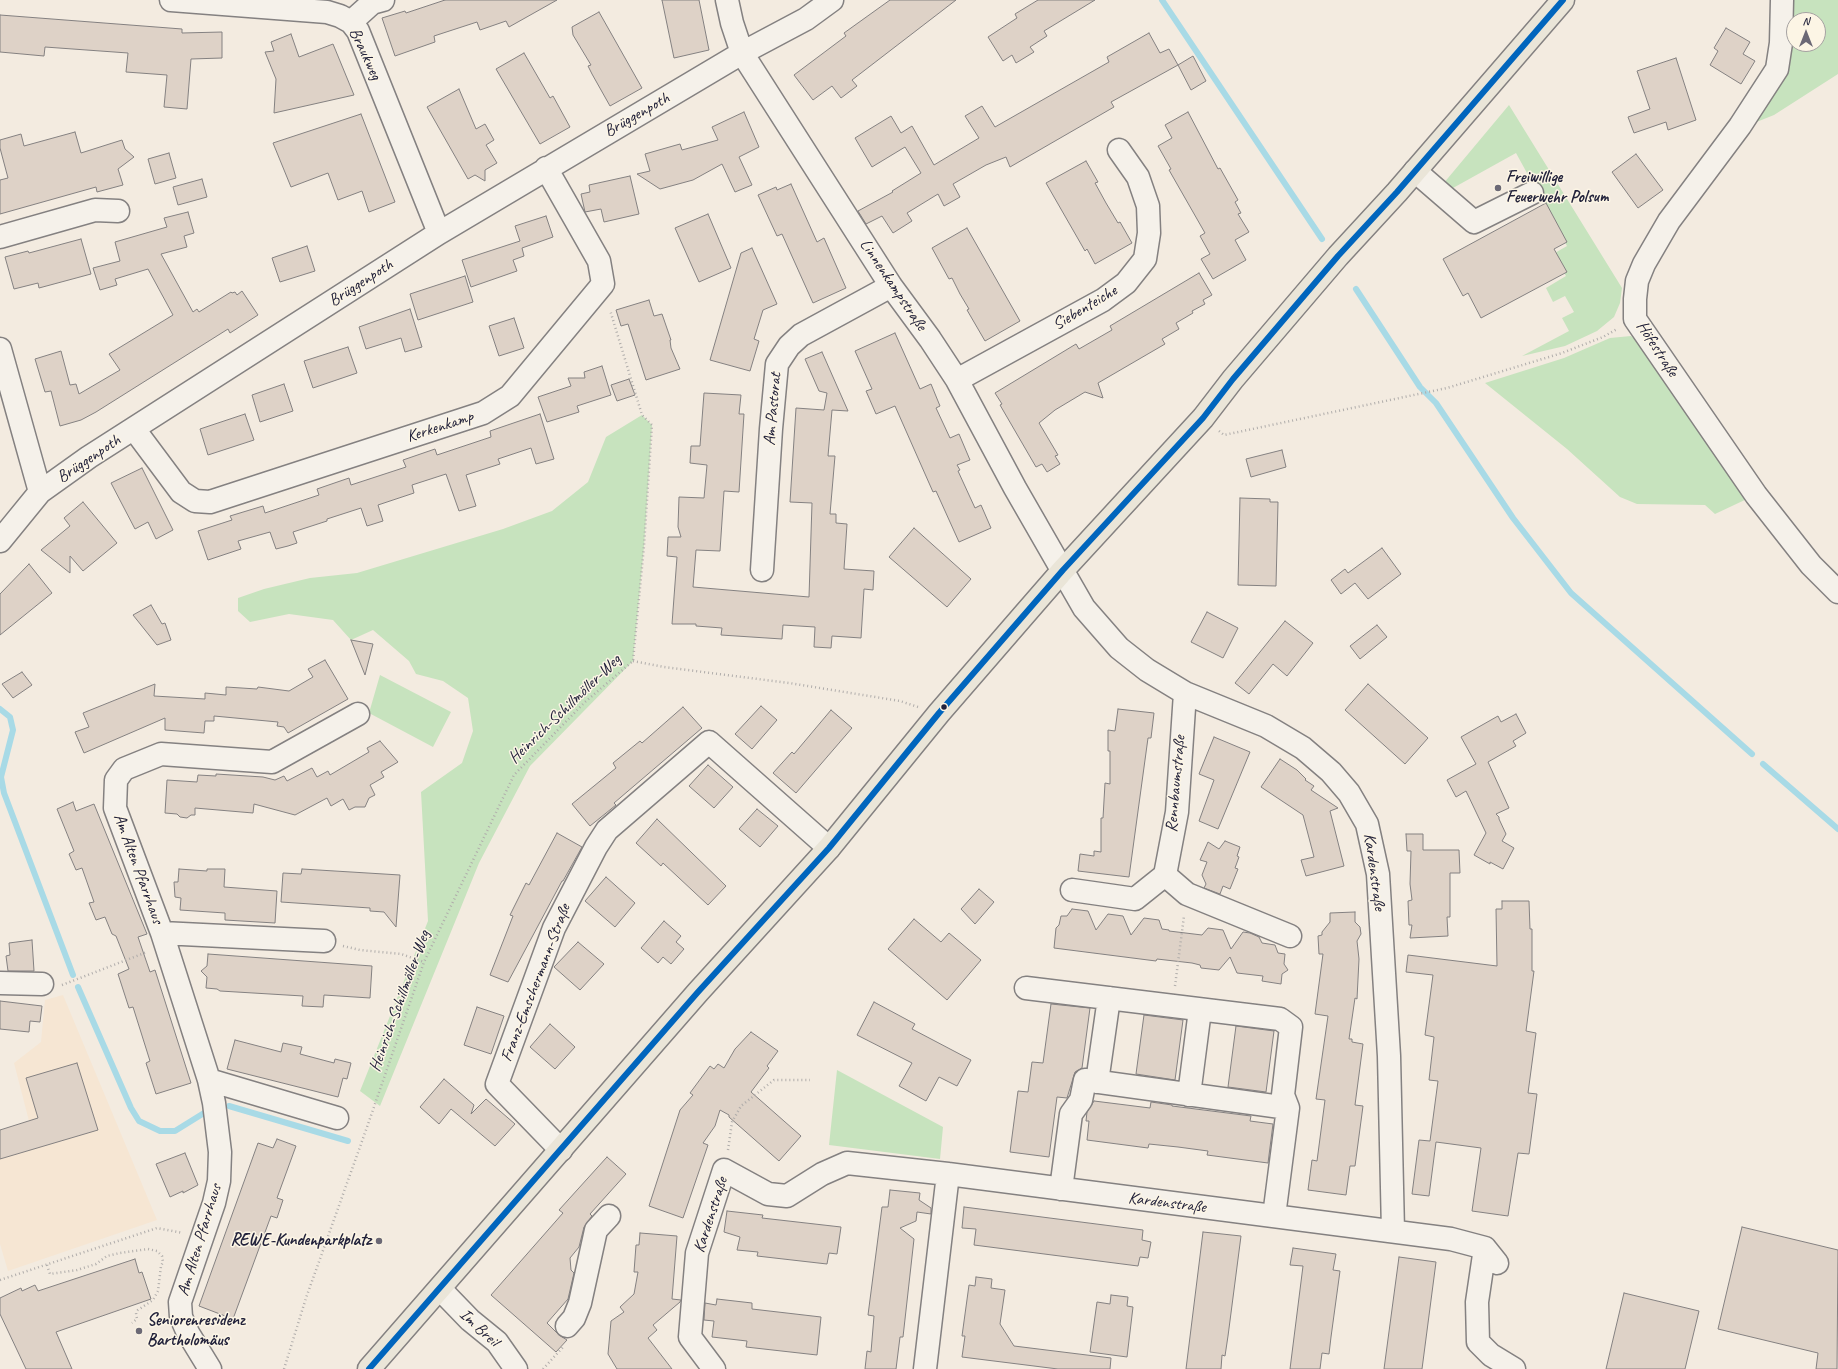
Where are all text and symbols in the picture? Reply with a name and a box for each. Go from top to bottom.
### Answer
north arrow [1786,12,1826,52]
text: N [1803,14,1809,28]
street label: Braukweg [344,25,386,83]
street label: Brüggenpoth [601,88,673,142]
place label: Freiwillige Feuerwehr Polsum [1506,168,1609,208]
marker: Freiwillige Feuerwehr Polsum [1493,183,1503,193]
street label: Linnenkampstraße [855,235,931,335]
street label: Brüggenpoth [325,255,397,311]
street label: Siebenteiche [1049,281,1121,335]
street label: Höfestraße [1631,317,1683,381]
street label: Am Pastorat [760,372,786,446]
street label: Kerkenkamp [404,407,476,447]
street label: Brüggenpoth [53,430,125,488]
street label: Heinrich-Schillmöller-Weg [504,650,626,768]
unlabelled marker [939,702,949,712]
street label: Rennbaumstraße [1162,735,1190,833]
street label: Am Alten Pfarrhaus [109,811,167,927]
street label: Kardenstraße [1358,832,1390,912]
street label: Franz-Emschermann-Straße [497,901,575,1065]
street label: Heinrich-Schillmöller-Weg [365,928,435,1074]
street label: Kardenstraße [689,1175,733,1255]
street label: Am Alten Pfarrhaus [173,1182,227,1298]
street label: Kardenstraße [1127,1188,1207,1218]
place label: REWE-Kundenparkplatz [230,1231,371,1251]
marker: REWE-Kundenparkplatz [374,1236,384,1246]
street label: Im Breil [455,1305,503,1351]
place label: Seniorenresidenz Bartholomäus [147,1311,244,1351]
marker: Seniorenresidenz Bartholomäus [134,1326,144,1336]

